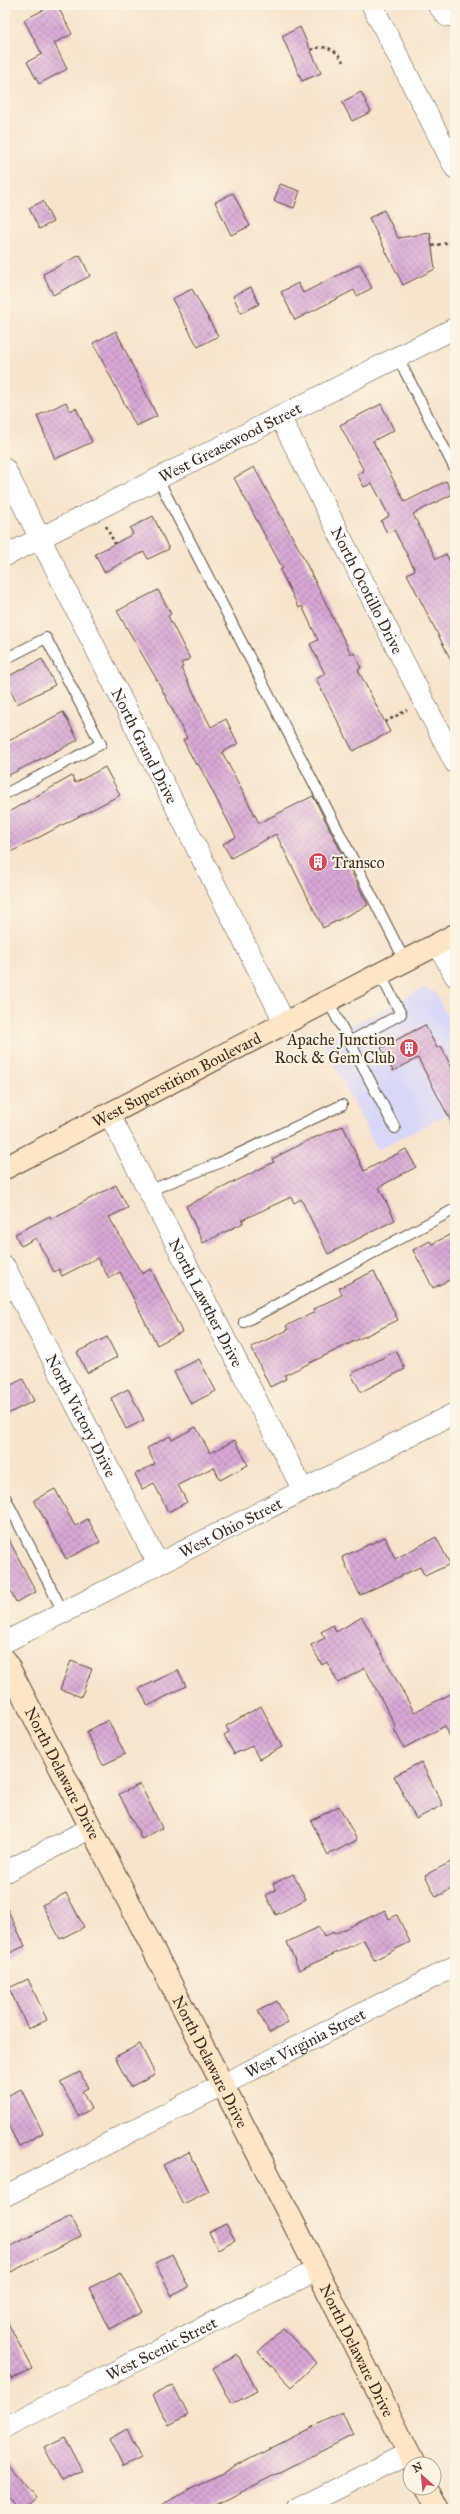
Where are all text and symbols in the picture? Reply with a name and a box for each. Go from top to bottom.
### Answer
street label: West Greasewood Street [155,398,305,486]
street label: North Ocotillo Drive [328,523,408,657]
street label: North Grand Drive [108,685,182,807]
building icon: Transco [307,851,329,873]
place label: Transco [332,853,385,872]
street label: West Superstition Boulevard [89,1028,264,1131]
place label: Apache Junction Rock & Gem Club [274,1030,395,1067]
building icon: Apache Junction Rock & Gem Club [398,1037,420,1059]
street label: North Lawther Drive [165,1235,247,1370]
street label: North Victory Drive [42,1351,121,1480]
street label: West Ohio Street [176,1493,285,1561]
street label: North Delaware Drive [21,1704,105,1843]
street label: North Delaware Drive [169,1992,252,2131]
street label: West Virginia Street [242,2004,369,2081]
street label: North Delaware Drive [316,2281,398,2420]
street label: West Scenic Street [103,2312,220,2384]
north arrow [402,2456,442,2496]
text: N [411,2459,425,2475]

